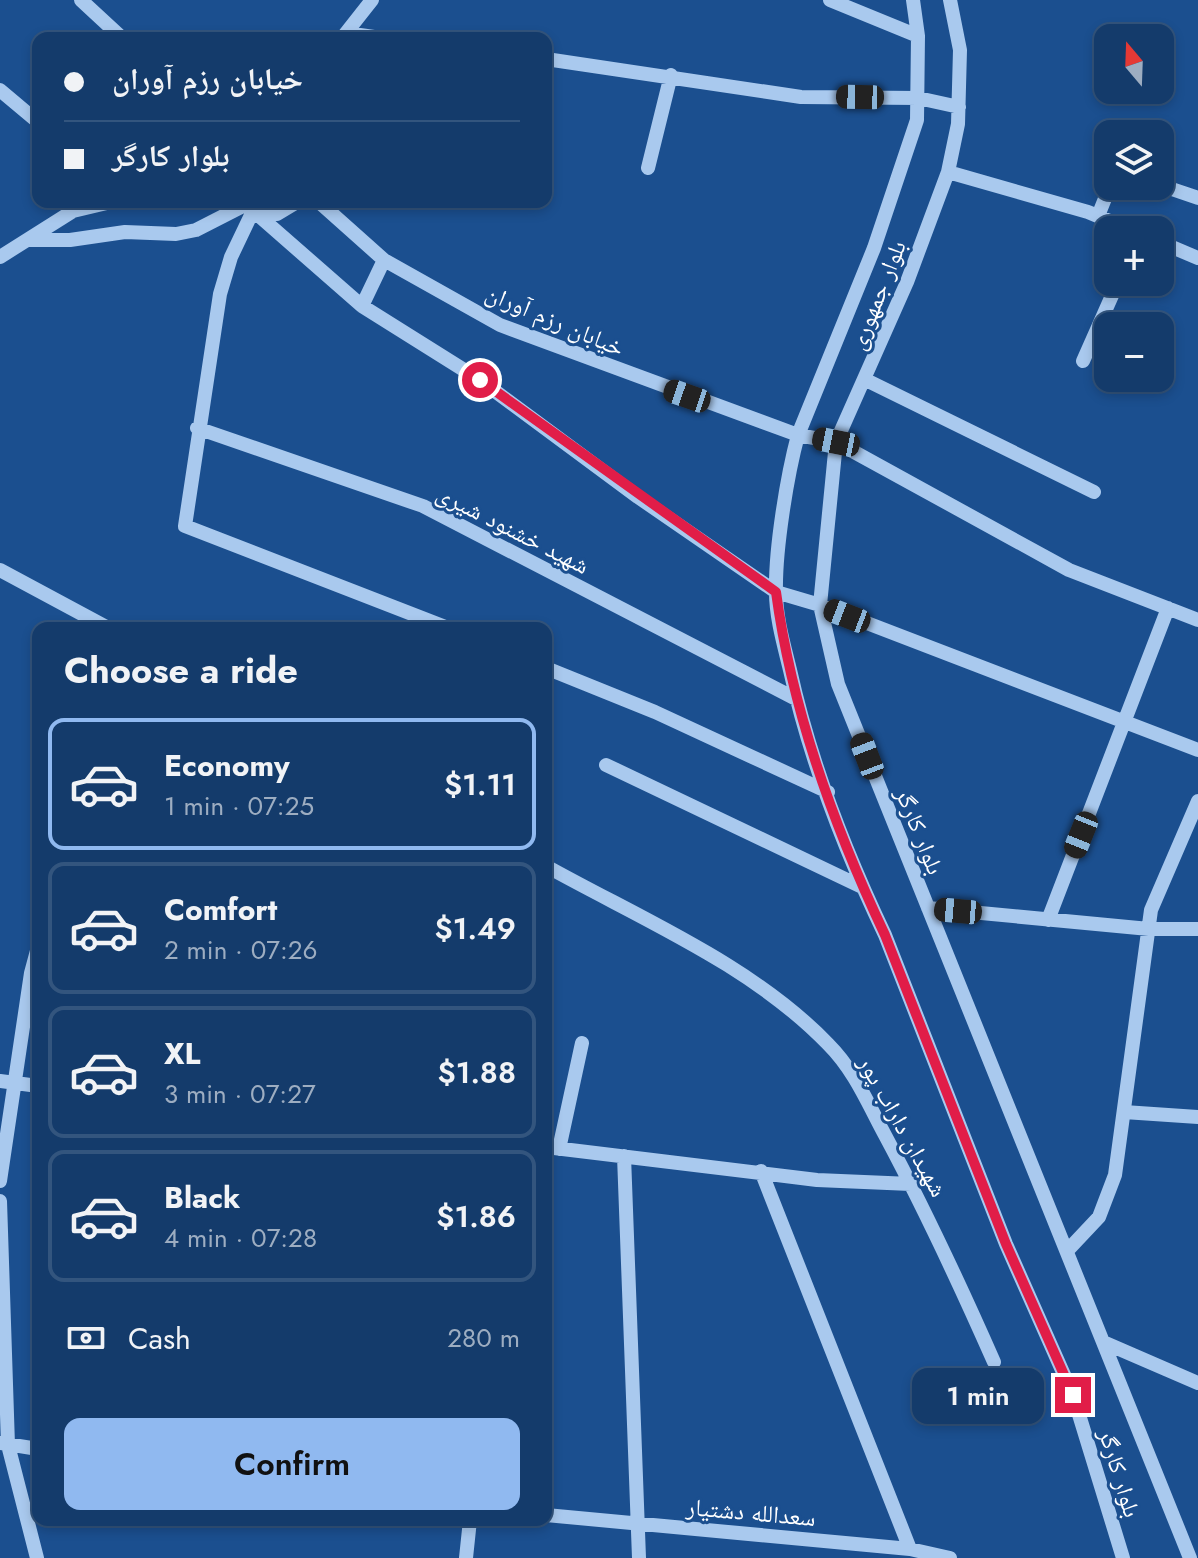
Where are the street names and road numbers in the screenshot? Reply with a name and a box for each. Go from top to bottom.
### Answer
street label: بلوار جمهوری [839,235,915,355]
street label: خیابان رزم آوران [480,275,630,365]
street label: شهید خشنود شیری [430,475,596,583]
street label: بلوار کارگر [886,781,953,880]
street label: شهیدان داراب پور [849,1048,956,1203]
street label: بلوار کارگر [1090,1423,1150,1522]
street label: سعدالله دشتیار [684,1489,817,1535]

